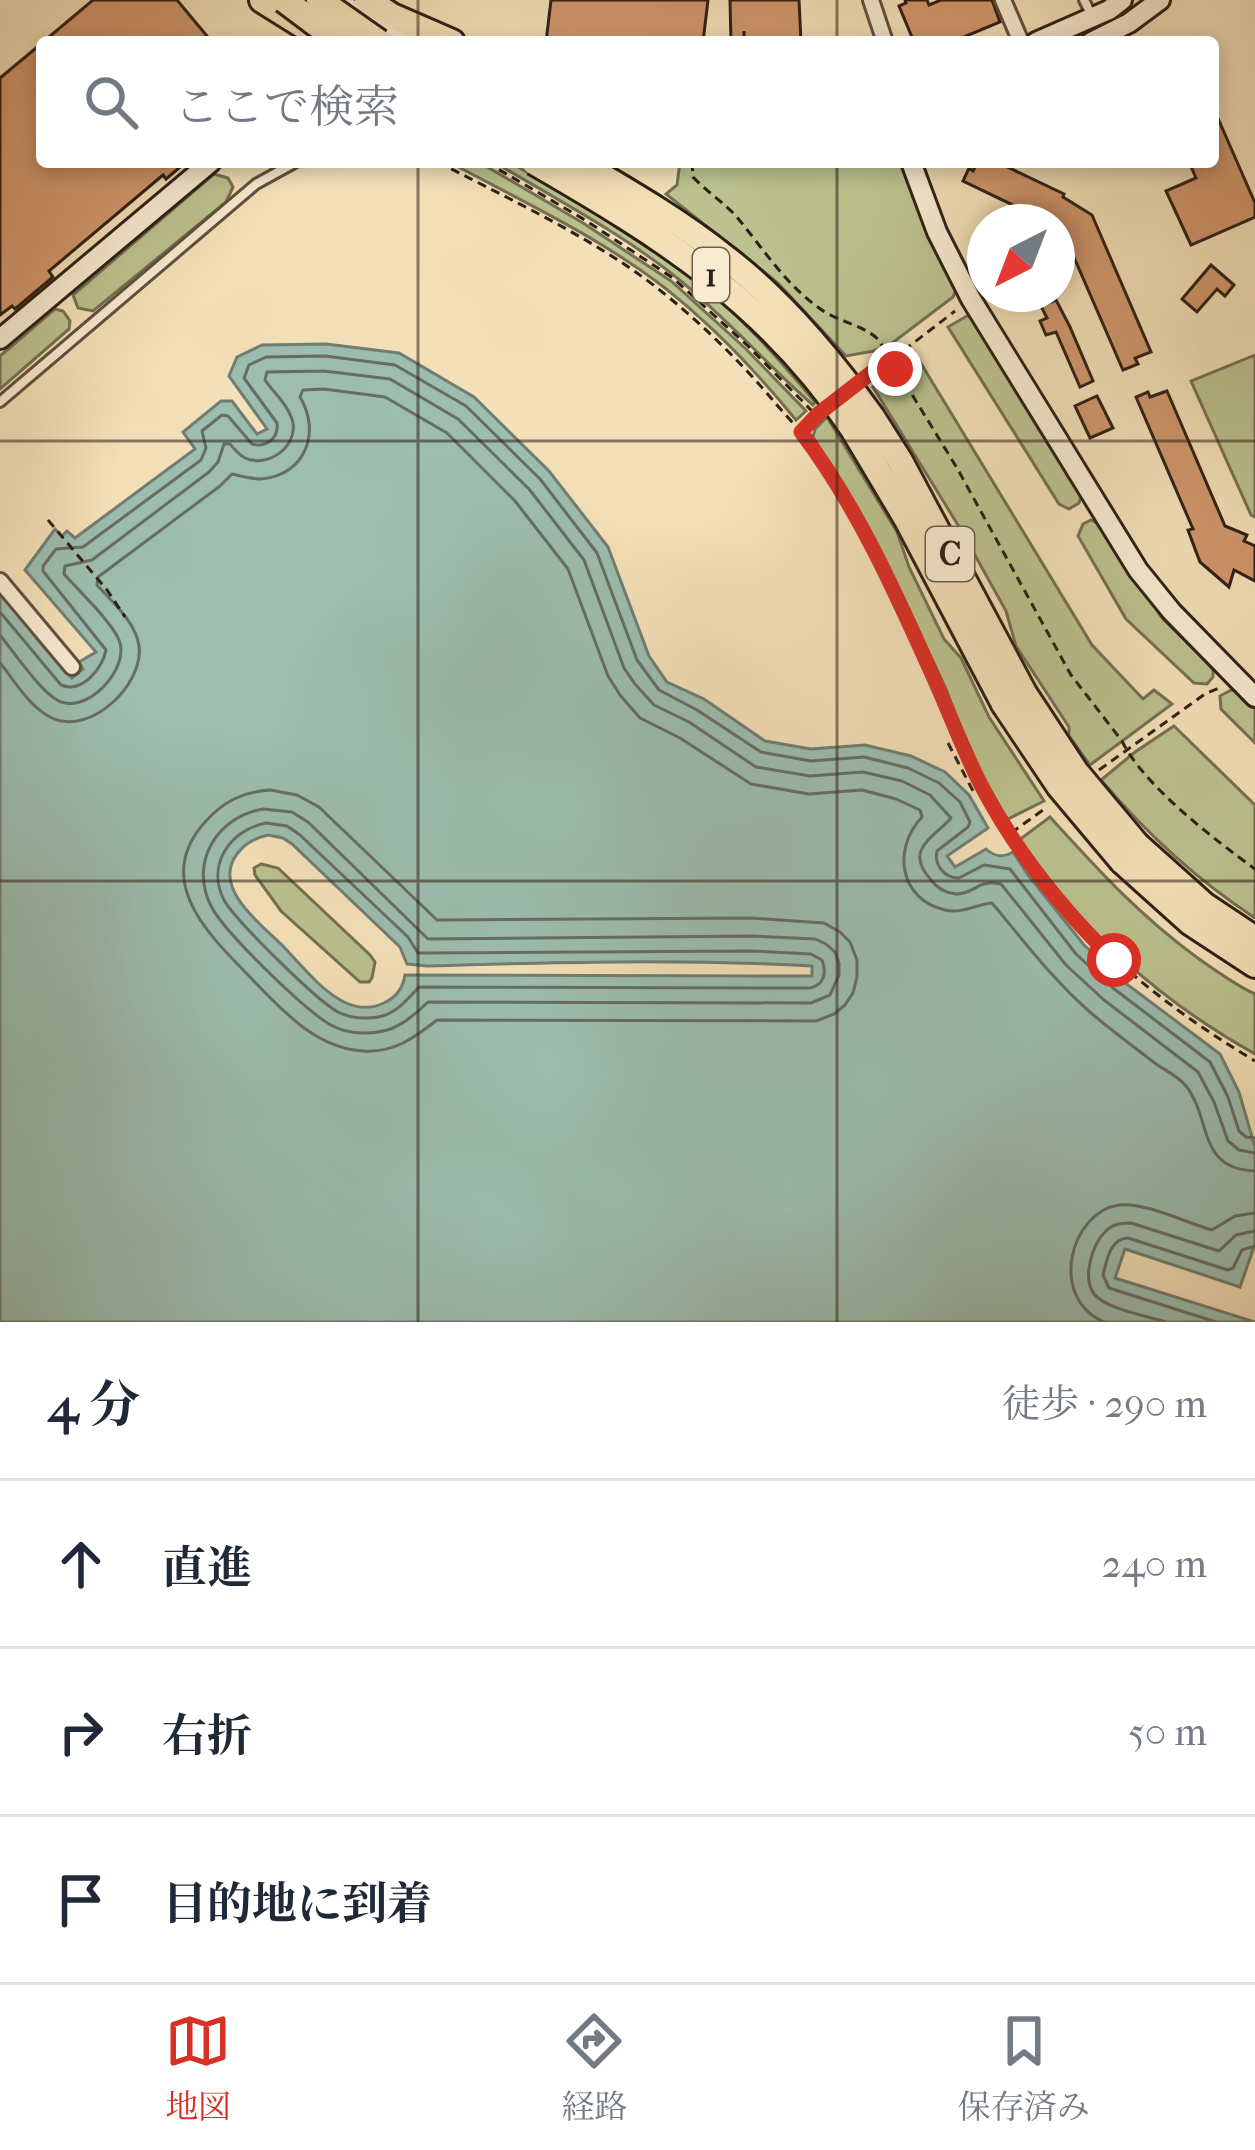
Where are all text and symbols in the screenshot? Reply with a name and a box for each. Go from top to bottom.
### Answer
search box [36,36,1219,168]
icon: search [78,69,144,135]
text: ここで検索 [174,81,399,134]
north arrow [967,204,1075,312]
road number: 1 [693,248,729,302]
route end [868,342,922,396]
road number: C [926,527,974,581]
route start [1087,933,1141,987]
text: 4 分 [48,1375,140,1435]
text: 徒歩 · 290 m [1002,1381,1207,1427]
icon: ahead [48,1531,114,1597]
text: 240 m [1102,1541,1207,1587]
text: 直進 [162,1542,252,1595]
icon: right [48,1699,114,1765]
text: 50 m [1128,1709,1207,1755]
text: 右折 [162,1710,252,1763]
icon: arrive [48,1867,114,1933]
text: 目的地に到着 [162,1878,432,1931]
tab: 地図 [165,2008,231,2127]
tab: 経路 [561,2008,627,2127]
tab: 保存済み [958,2008,1090,2127]

